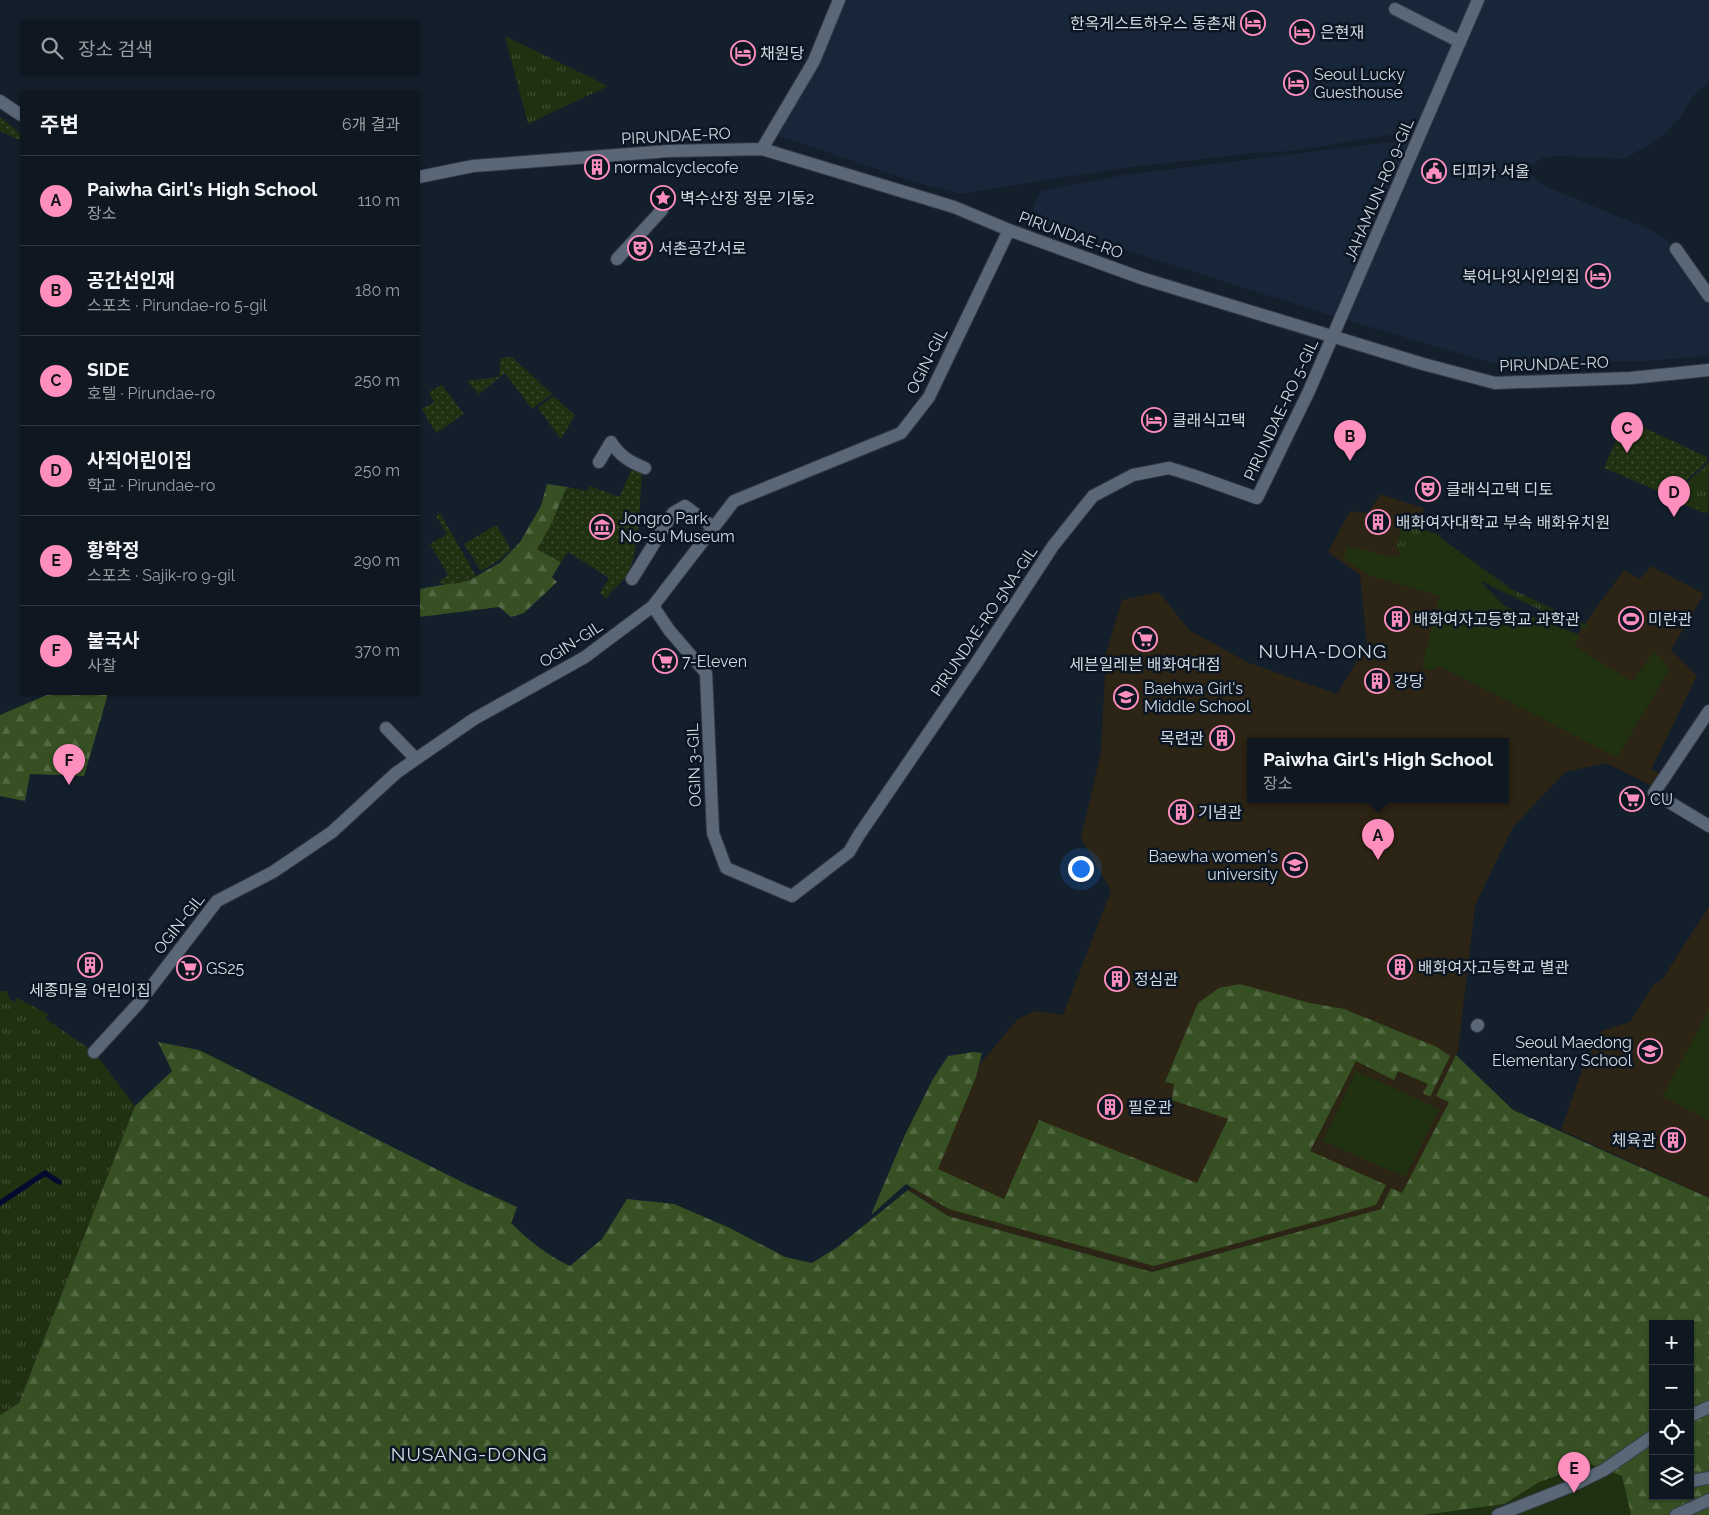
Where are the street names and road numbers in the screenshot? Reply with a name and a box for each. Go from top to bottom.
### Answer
street label: JAHAMUN-RO 9-GIL [1340,115,1418,264]
street label: PIRUNDAE-RO [621,124,731,148]
street label: PIRUNDAE-RO [1016,207,1126,263]
street label: OGIN-GIL [902,324,952,397]
street label: PIRUNDAE-RO 5-GIL [1240,336,1322,484]
street label: PIRUNDAE-RO [1499,353,1609,375]
street label: PIRUNDAE-RO 5NA-GIL [927,542,1042,700]
street label: OGIN-GIL [536,616,607,671]
street label: OGIN 3-GIL [683,722,705,807]
street label: OGIN-GIL [150,890,209,958]

